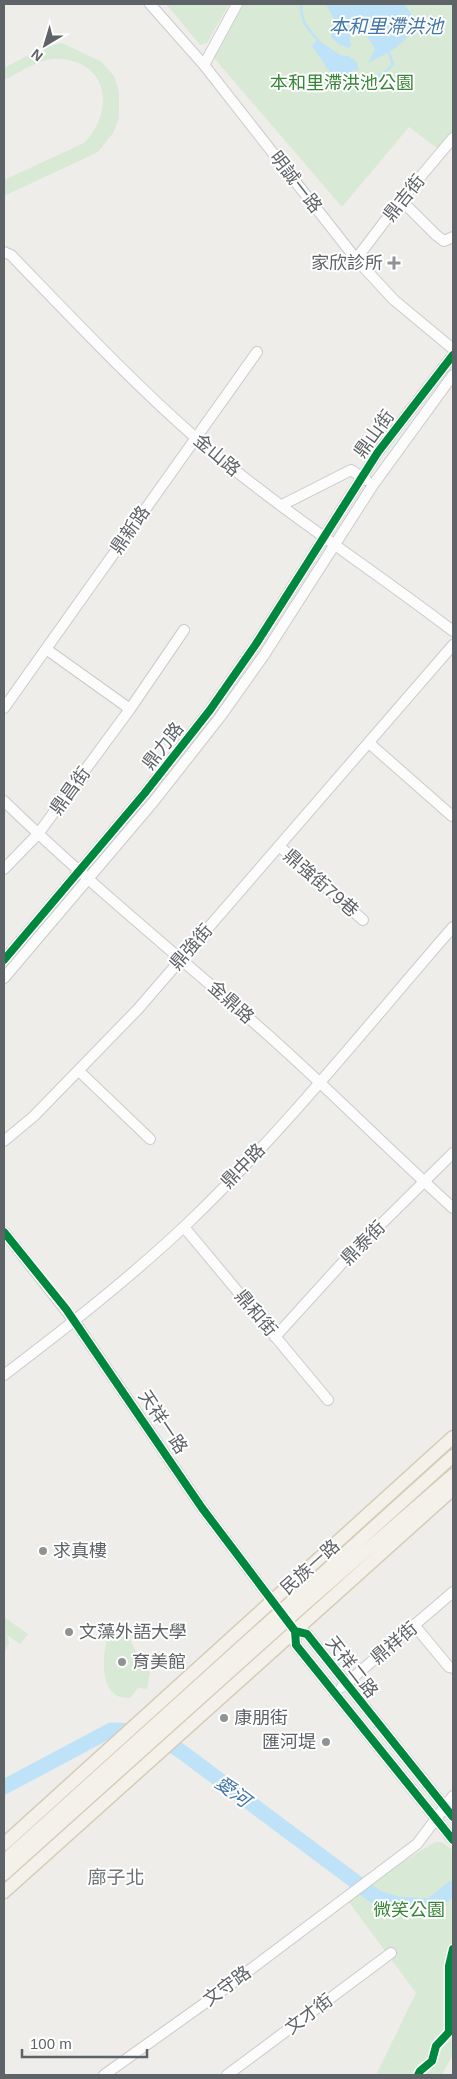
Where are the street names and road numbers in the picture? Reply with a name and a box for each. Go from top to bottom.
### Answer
street label: 明誠一路 [266,147,326,217]
street label: 鼎吉街 [379,171,429,225]
street label: 鼎山街 [350,406,398,462]
street label: 金山路 [190,430,244,480]
street label: 鼎新路 [106,502,154,558]
street label: 鼎力路 [138,719,188,773]
street label: 鼎昌街 [46,763,94,819]
street label: 鼎強街79巷 [280,845,362,921]
street label: 鼎強街 [166,920,216,974]
street label: 金鼎路 [204,977,258,1027]
street label: 鼎中路 [217,1140,269,1192]
street label: 鼎泰街 [337,1217,389,1269]
street label: 鼎和街 [231,1286,281,1340]
street label: 天祥一路 [135,1387,191,1457]
street label: 民族一路 [277,1535,343,1599]
street label: 鼎祥街 [367,1618,421,1668]
street label: 天祥二路 [322,1632,382,1702]
street label: 文守路 [199,1962,255,2010]
street label: 文才街 [281,1990,337,2038]

